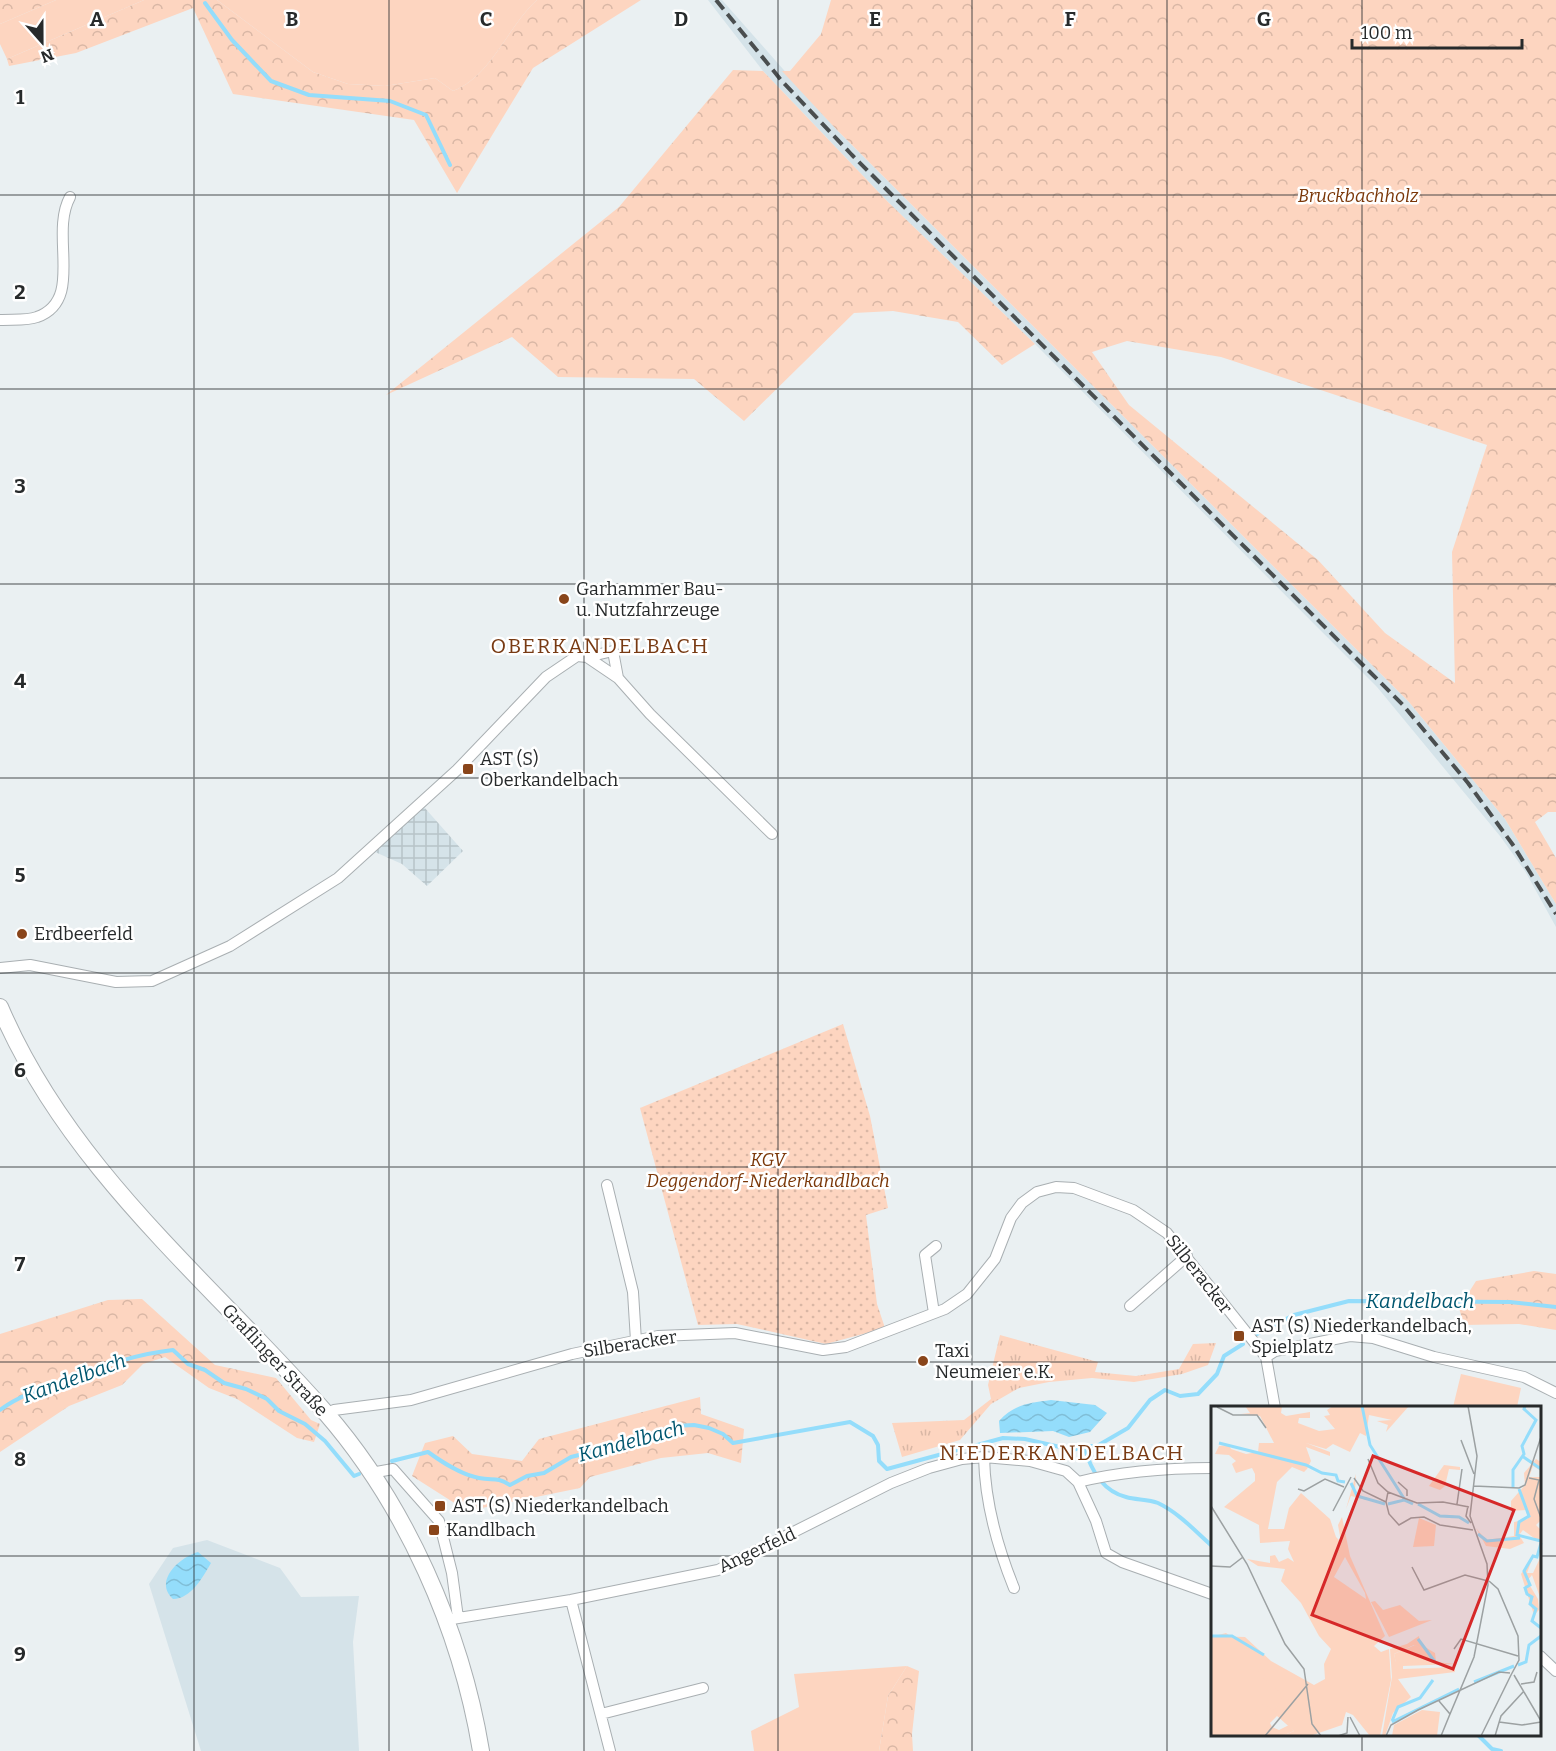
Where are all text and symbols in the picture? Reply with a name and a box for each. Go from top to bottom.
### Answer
text: A [90,7,105,31]
text: B [286,7,299,31]
text: C [480,7,492,31]
text: D [674,7,688,31]
text: E [869,7,881,31]
text: F [1064,7,1076,31]
text: G [1257,7,1271,31]
north arrow [12,12,72,72]
scale bar [1352,12,1522,50]
text: 100 m [1361,22,1412,44]
text: N [38,44,56,67]
text: 1 [16,85,25,109]
park label: Bruckbachholz [1298,185,1419,207]
text: 2 [14,280,26,304]
text: 3 [14,474,26,498]
place label: Garhammer Bau- u. Nutzfahrzeuge [576,578,724,621]
marker: Garhammer Bau- u. Nutzfahrzeuge [557,592,571,606]
district label: OBERKANDELBACH [491,633,709,659]
text: 4 [14,669,26,693]
place label: AST (S) Oberkandelbach [480,748,618,791]
marker: AST (S) Oberkandelbach [461,762,475,776]
text: 5 [15,863,26,887]
place label: Erdbeerfeld [34,923,133,945]
marker: Erdbeerfeld [15,927,29,941]
text: 6 [14,1058,26,1082]
park label: KGV Deggendorf-Niederkandlbach [646,1149,890,1192]
street label: Silberacker [1161,1230,1237,1318]
text: 7 [15,1252,26,1276]
water label: Kandelbach [1366,1289,1474,1313]
street label: Graflinger Straße [217,1299,333,1421]
place label: AST (S) Niederkandelbach, Spielplatz [1251,1315,1472,1358]
street label: Silberacker [582,1326,678,1362]
marker: AST (S) Niederkandelbach, Spielplatz [1232,1329,1246,1343]
place label: Taxi Neumeier e.K. [935,1340,1054,1383]
water label: Kandelbach [19,1348,129,1408]
marker: Taxi Neumeier e.K. [916,1354,930,1368]
inset map [1211,1406,1541,1736]
water label: Kandelbach [575,1415,687,1467]
district label: NIEDERKANDELBACH [939,1440,1185,1466]
text: 8 [14,1447,26,1471]
place label: AST (S) Niederkandelbach [452,1495,669,1517]
marker: AST (S) Niederkandelbach [433,1499,447,1513]
place label: Kandlbach [446,1519,535,1541]
street label: Angerfeld [715,1522,800,1578]
marker: Kandlbach [427,1523,441,1537]
text: 9 [14,1642,26,1666]

